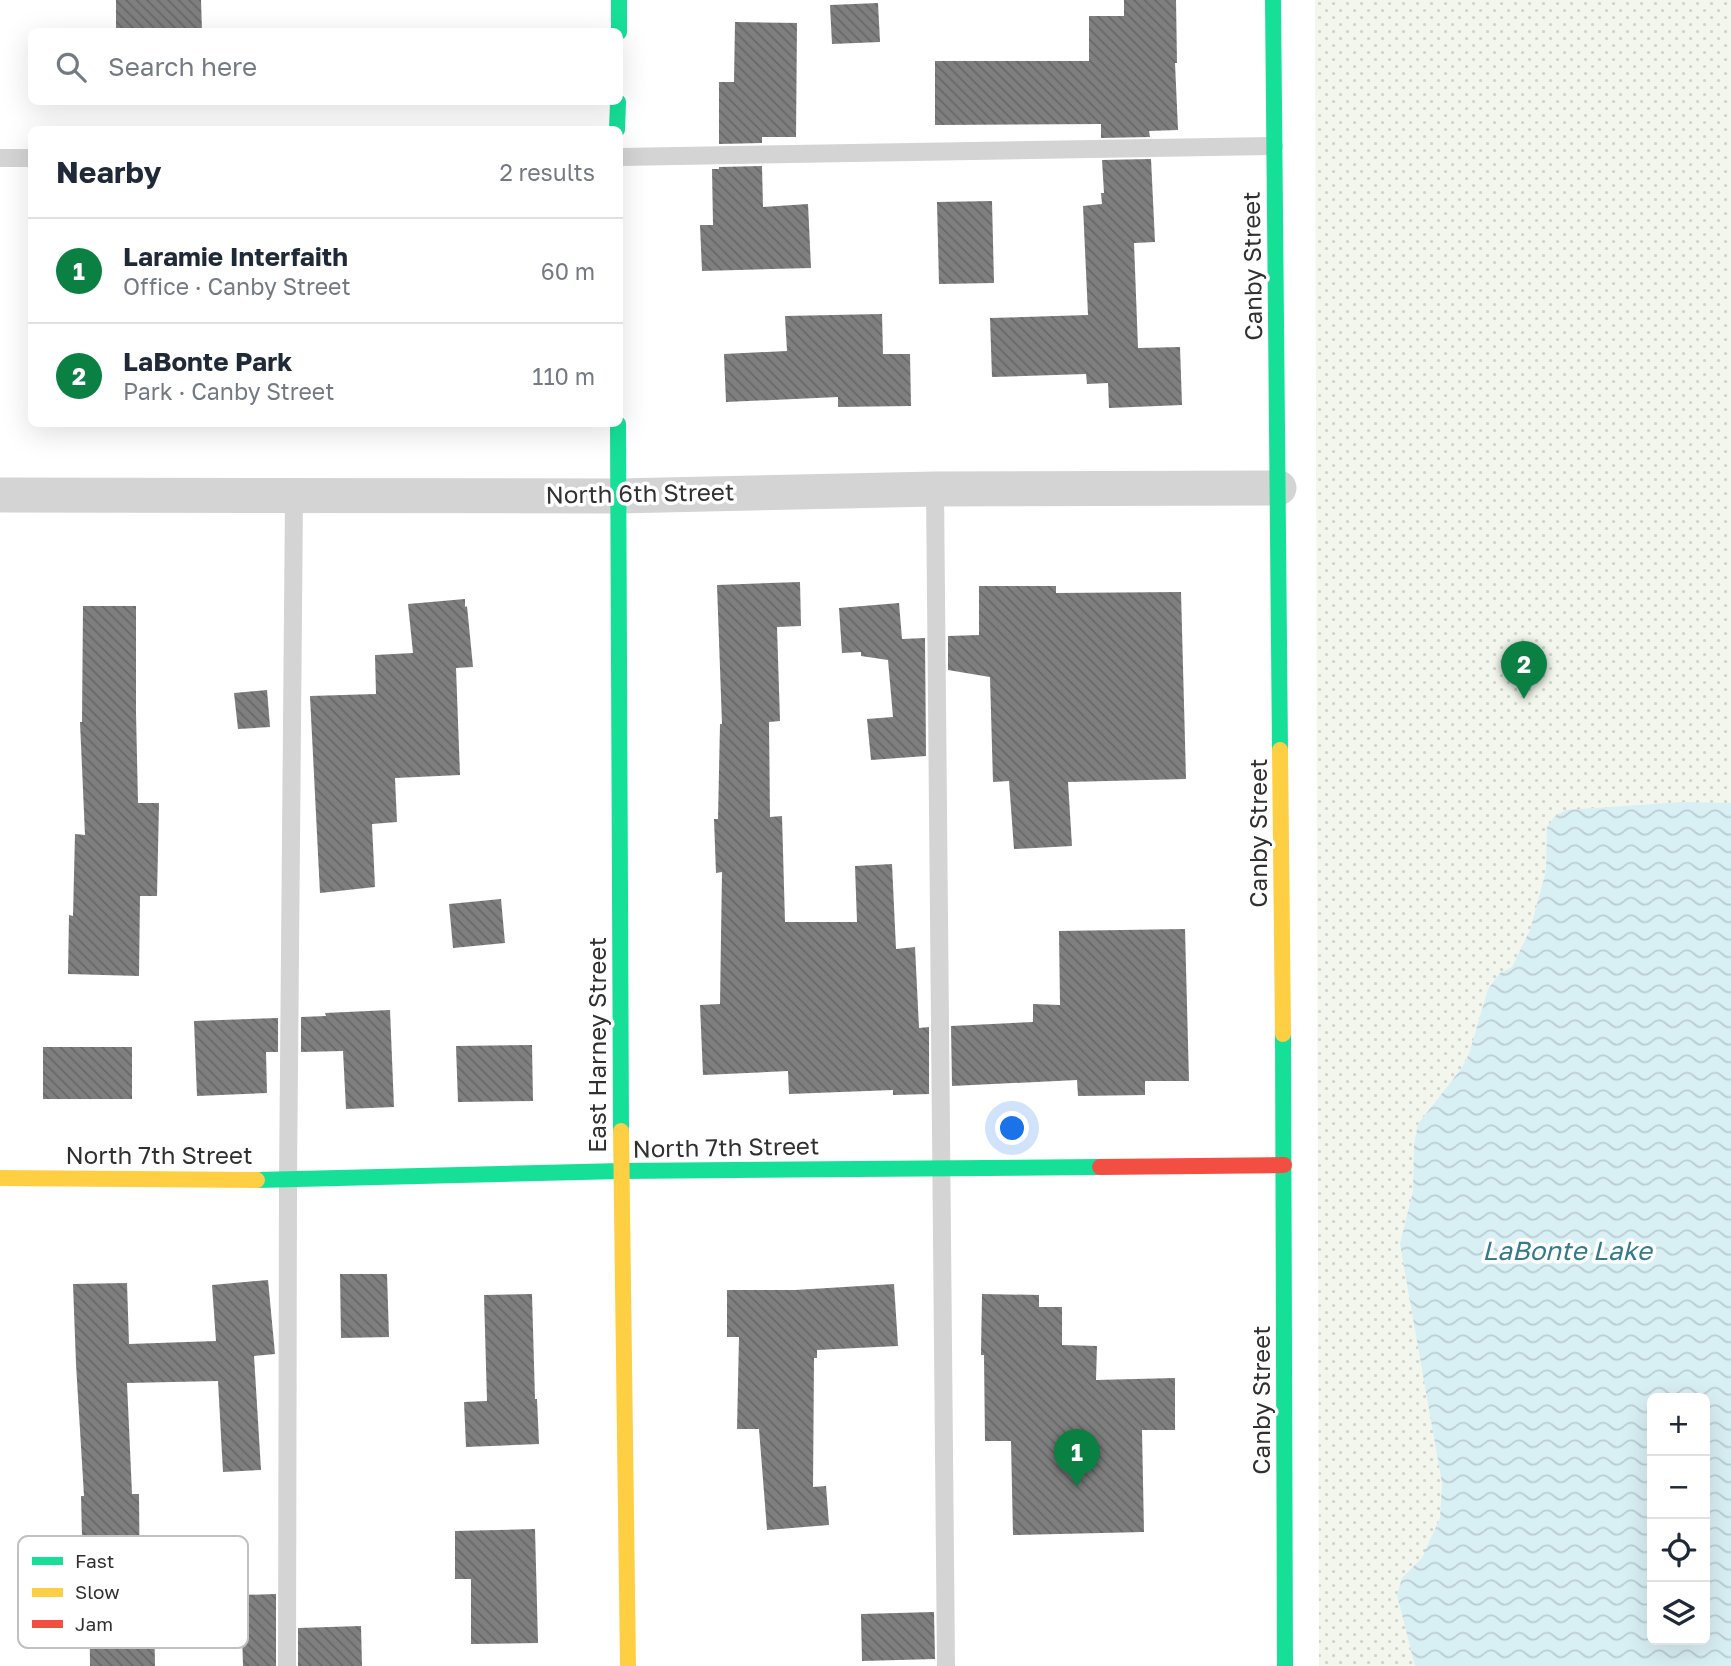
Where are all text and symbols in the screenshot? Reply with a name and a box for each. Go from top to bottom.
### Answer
search box [28,28,623,105]
icon: search [52,48,90,86]
text: Search here [108,51,257,82]
text: Nearby [56,154,161,190]
text: 2 results [499,158,595,186]
street label: Canby Street [1236,191,1267,341]
text: Laramie Interfaith [123,241,348,272]
text: 1 [73,257,85,285]
text: 60 m [541,257,595,285]
text: Office · Canby Street [123,272,351,300]
text: LaBonte Park [123,346,292,377]
text: 2 [72,362,86,390]
text: 110 m [532,362,595,390]
text: Park · Canby Street [123,377,334,405]
street label: North 6th Street [545,476,735,509]
pin: 2 [1501,641,1547,699]
street label: Canby Street [1243,758,1272,908]
street label: East Harney Street [582,937,611,1153]
your location [995,1111,1029,1145]
street label: North 7th Street [632,1130,820,1163]
street label: North 7th Street [66,1140,252,1169]
water label: LaBonte Lake [1482,1235,1654,1266]
street label: Canby Street [1246,1325,1275,1475]
map controls [1647,1393,1710,1645]
button: + [1647,1393,1710,1456]
pin: 1 [1054,1429,1100,1487]
button: − [1647,1456,1710,1519]
button: locate [1647,1519,1710,1582]
legend [18,1536,248,1648]
text: Fast [75,1549,114,1572]
text: Slow [75,1580,120,1603]
button: layers [1647,1582,1710,1645]
text: Jam [75,1612,113,1635]

